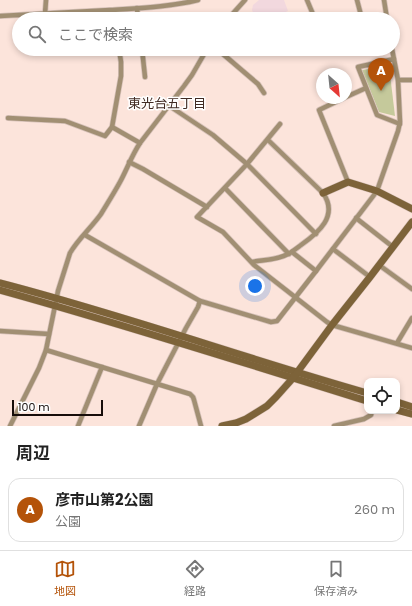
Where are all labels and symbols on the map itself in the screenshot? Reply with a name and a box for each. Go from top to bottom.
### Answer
pin: A [368,58,394,91]
north arrow [316,68,352,104]
district label: 東光台五丁目 [128,94,206,113]
your location [245,276,265,296]
scale bar [12,398,103,417]

